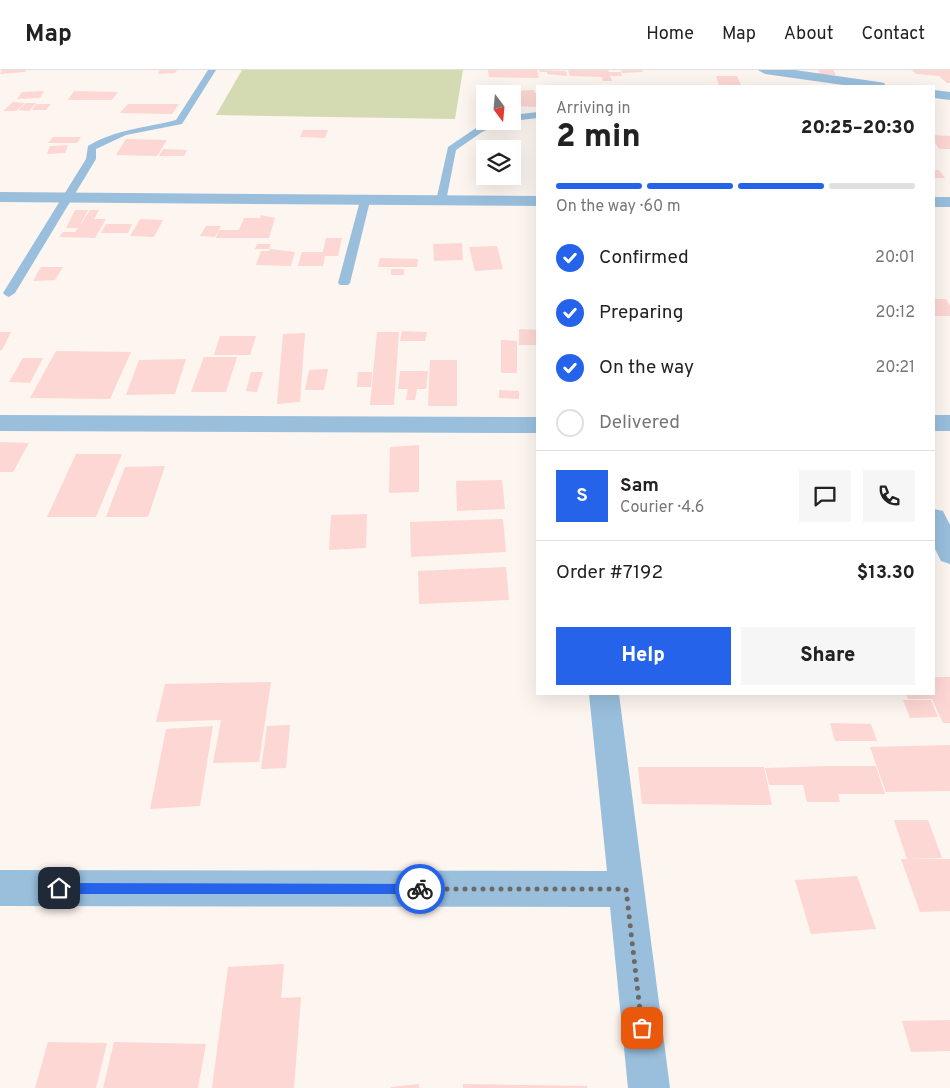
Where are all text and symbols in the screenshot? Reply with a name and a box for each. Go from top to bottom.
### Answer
text: Map [25,20,72,50]
text: Home [646,23,694,46]
text: Map [722,23,756,46]
text: About [784,23,833,46]
text: Contact [861,23,925,46]
north arrow [476,85,521,130]
map controls [476,85,521,185]
text: Arriving in [556,99,631,119]
text: 20:25–20:30 [801,116,915,140]
text: 2 min [556,118,641,158]
button: layers [476,140,521,185]
text: On the way · 60 m [556,197,681,217]
icon: check [556,244,584,272]
text: Confirmed [599,246,689,270]
text: 20:01 [875,248,915,268]
icon: check [556,299,584,327]
text: Preparing [599,301,683,325]
text: 20:12 [876,303,915,323]
icon: check [556,354,584,382]
text: On the way [599,356,694,380]
text: 20:21 [876,358,915,378]
text: Delivered [599,411,680,435]
button: chat [799,470,851,522]
button: phone [863,470,915,522]
text: Sam [620,474,659,498]
text: S [576,484,588,508]
text: Courier · 4.6 [620,498,704,518]
text: Order #7192 [556,561,663,585]
text: $13.30 [857,561,915,585]
button: Help [556,627,731,685]
button: Share [741,627,915,685]
courier [395,864,445,914]
pin [38,867,80,909]
icon: home [45,874,73,902]
icon: bike [406,875,434,903]
pin [621,1007,663,1049]
icon: bag [628,1014,656,1042]

